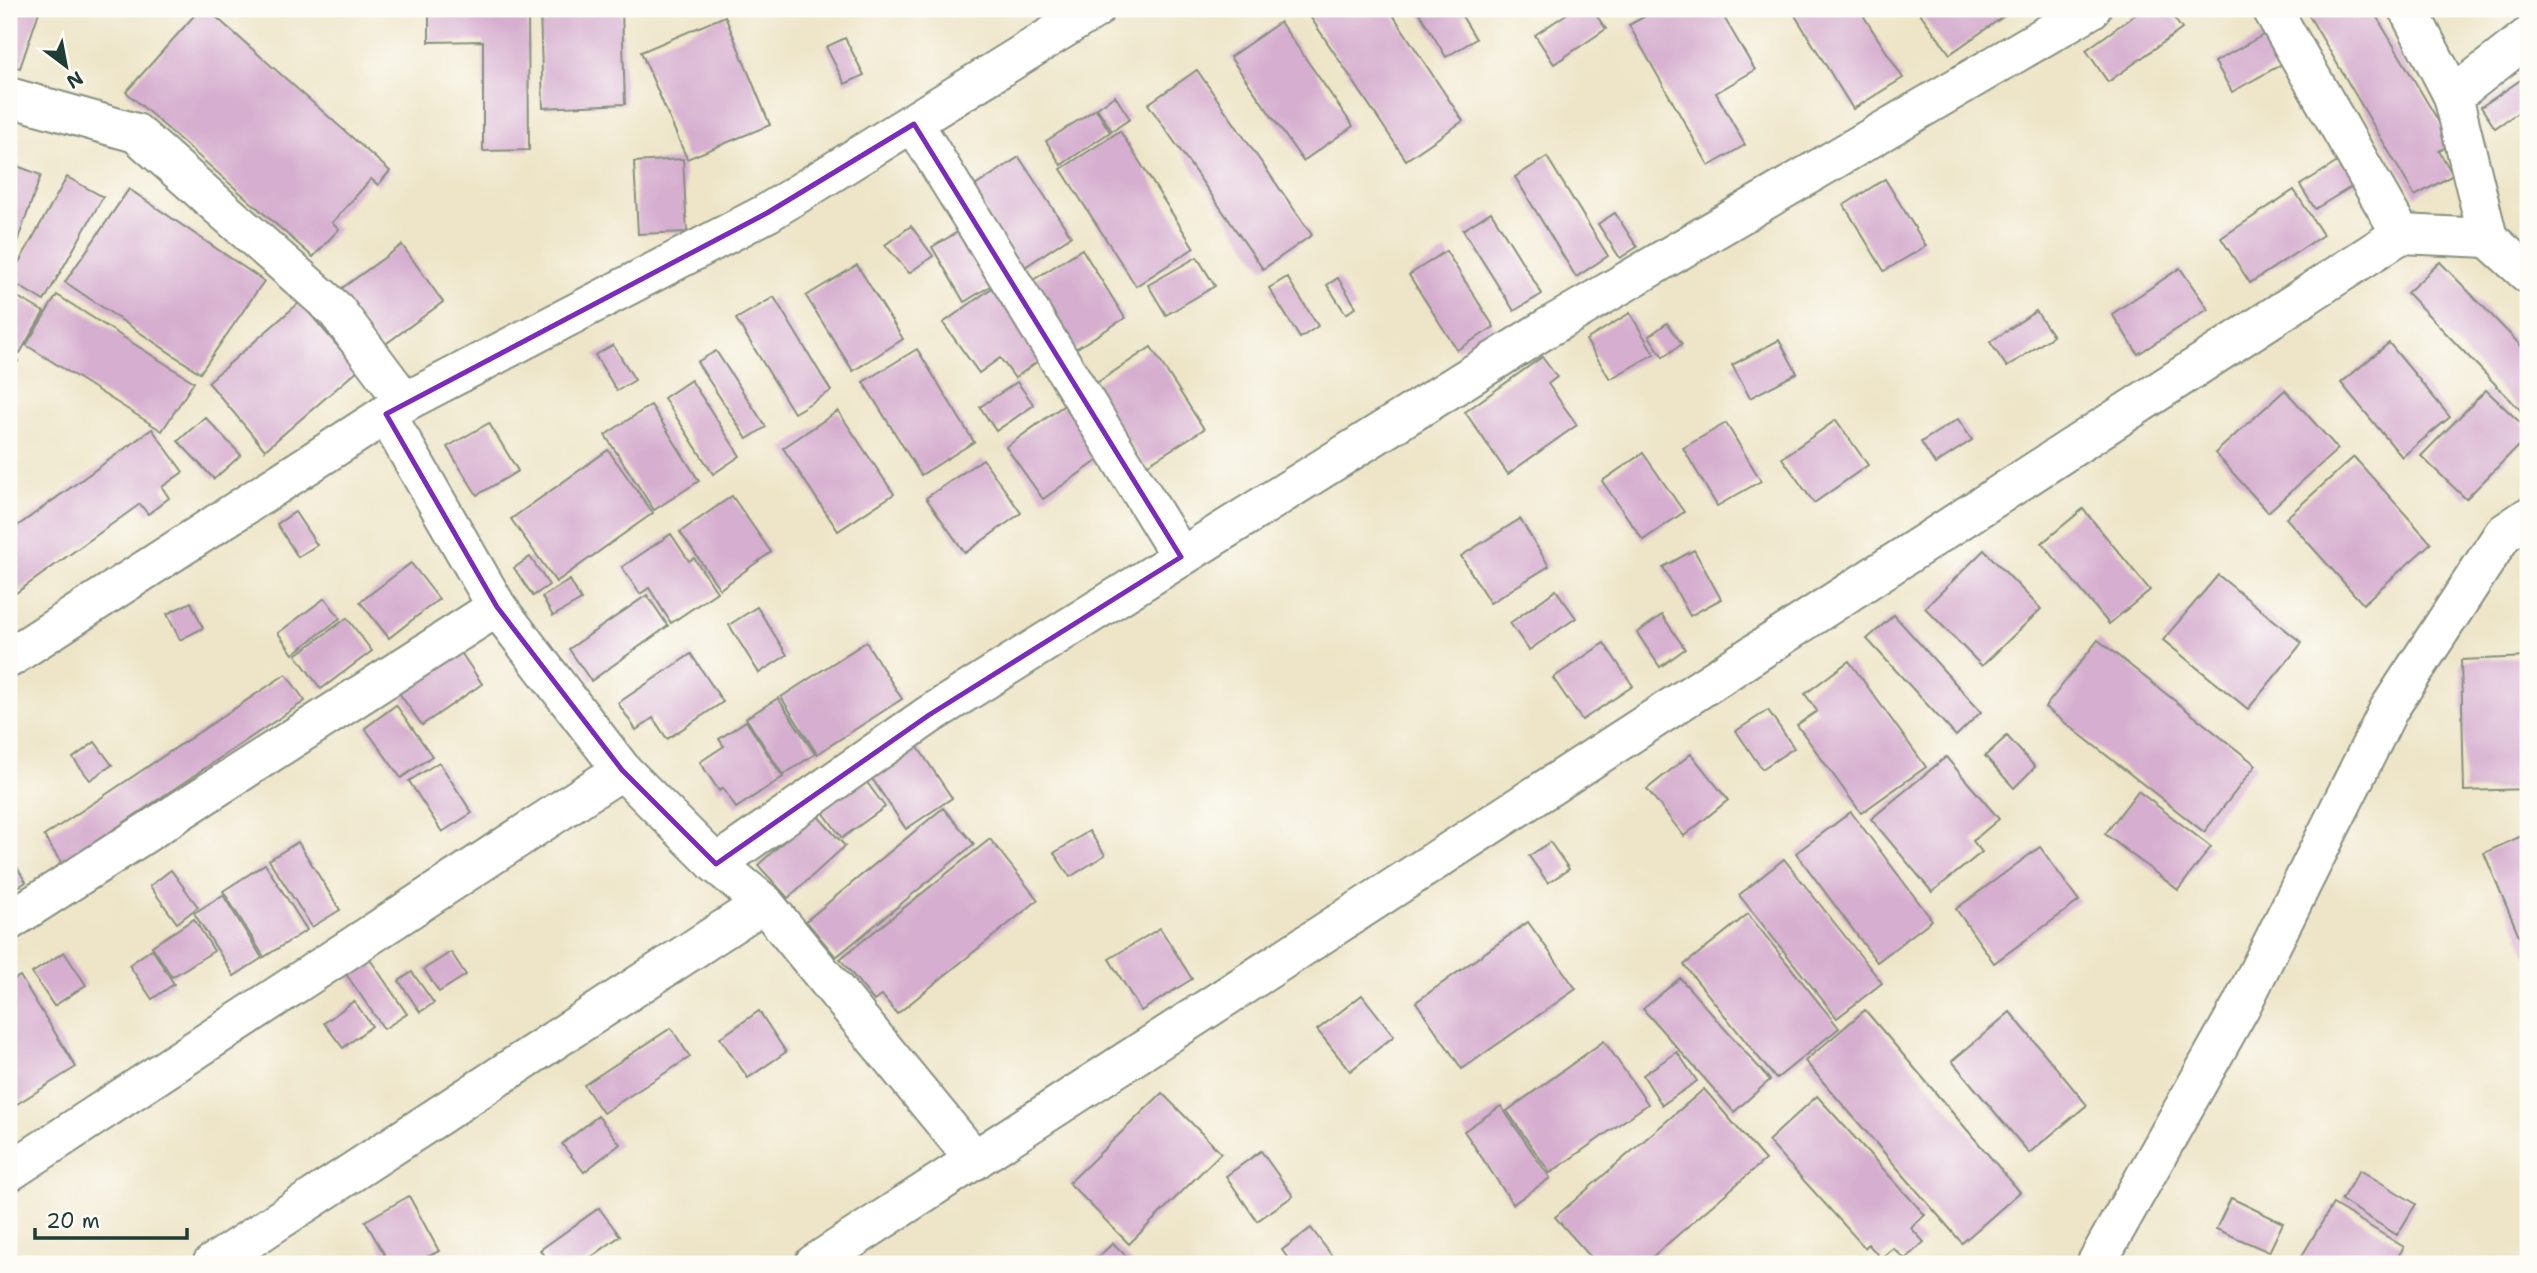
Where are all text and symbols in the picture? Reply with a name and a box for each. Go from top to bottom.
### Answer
north arrow [32,32,102,102]
text: N [62,65,88,95]
scale bar [35,1196,187,1240]
text: 20 m [46,1207,100,1235]

